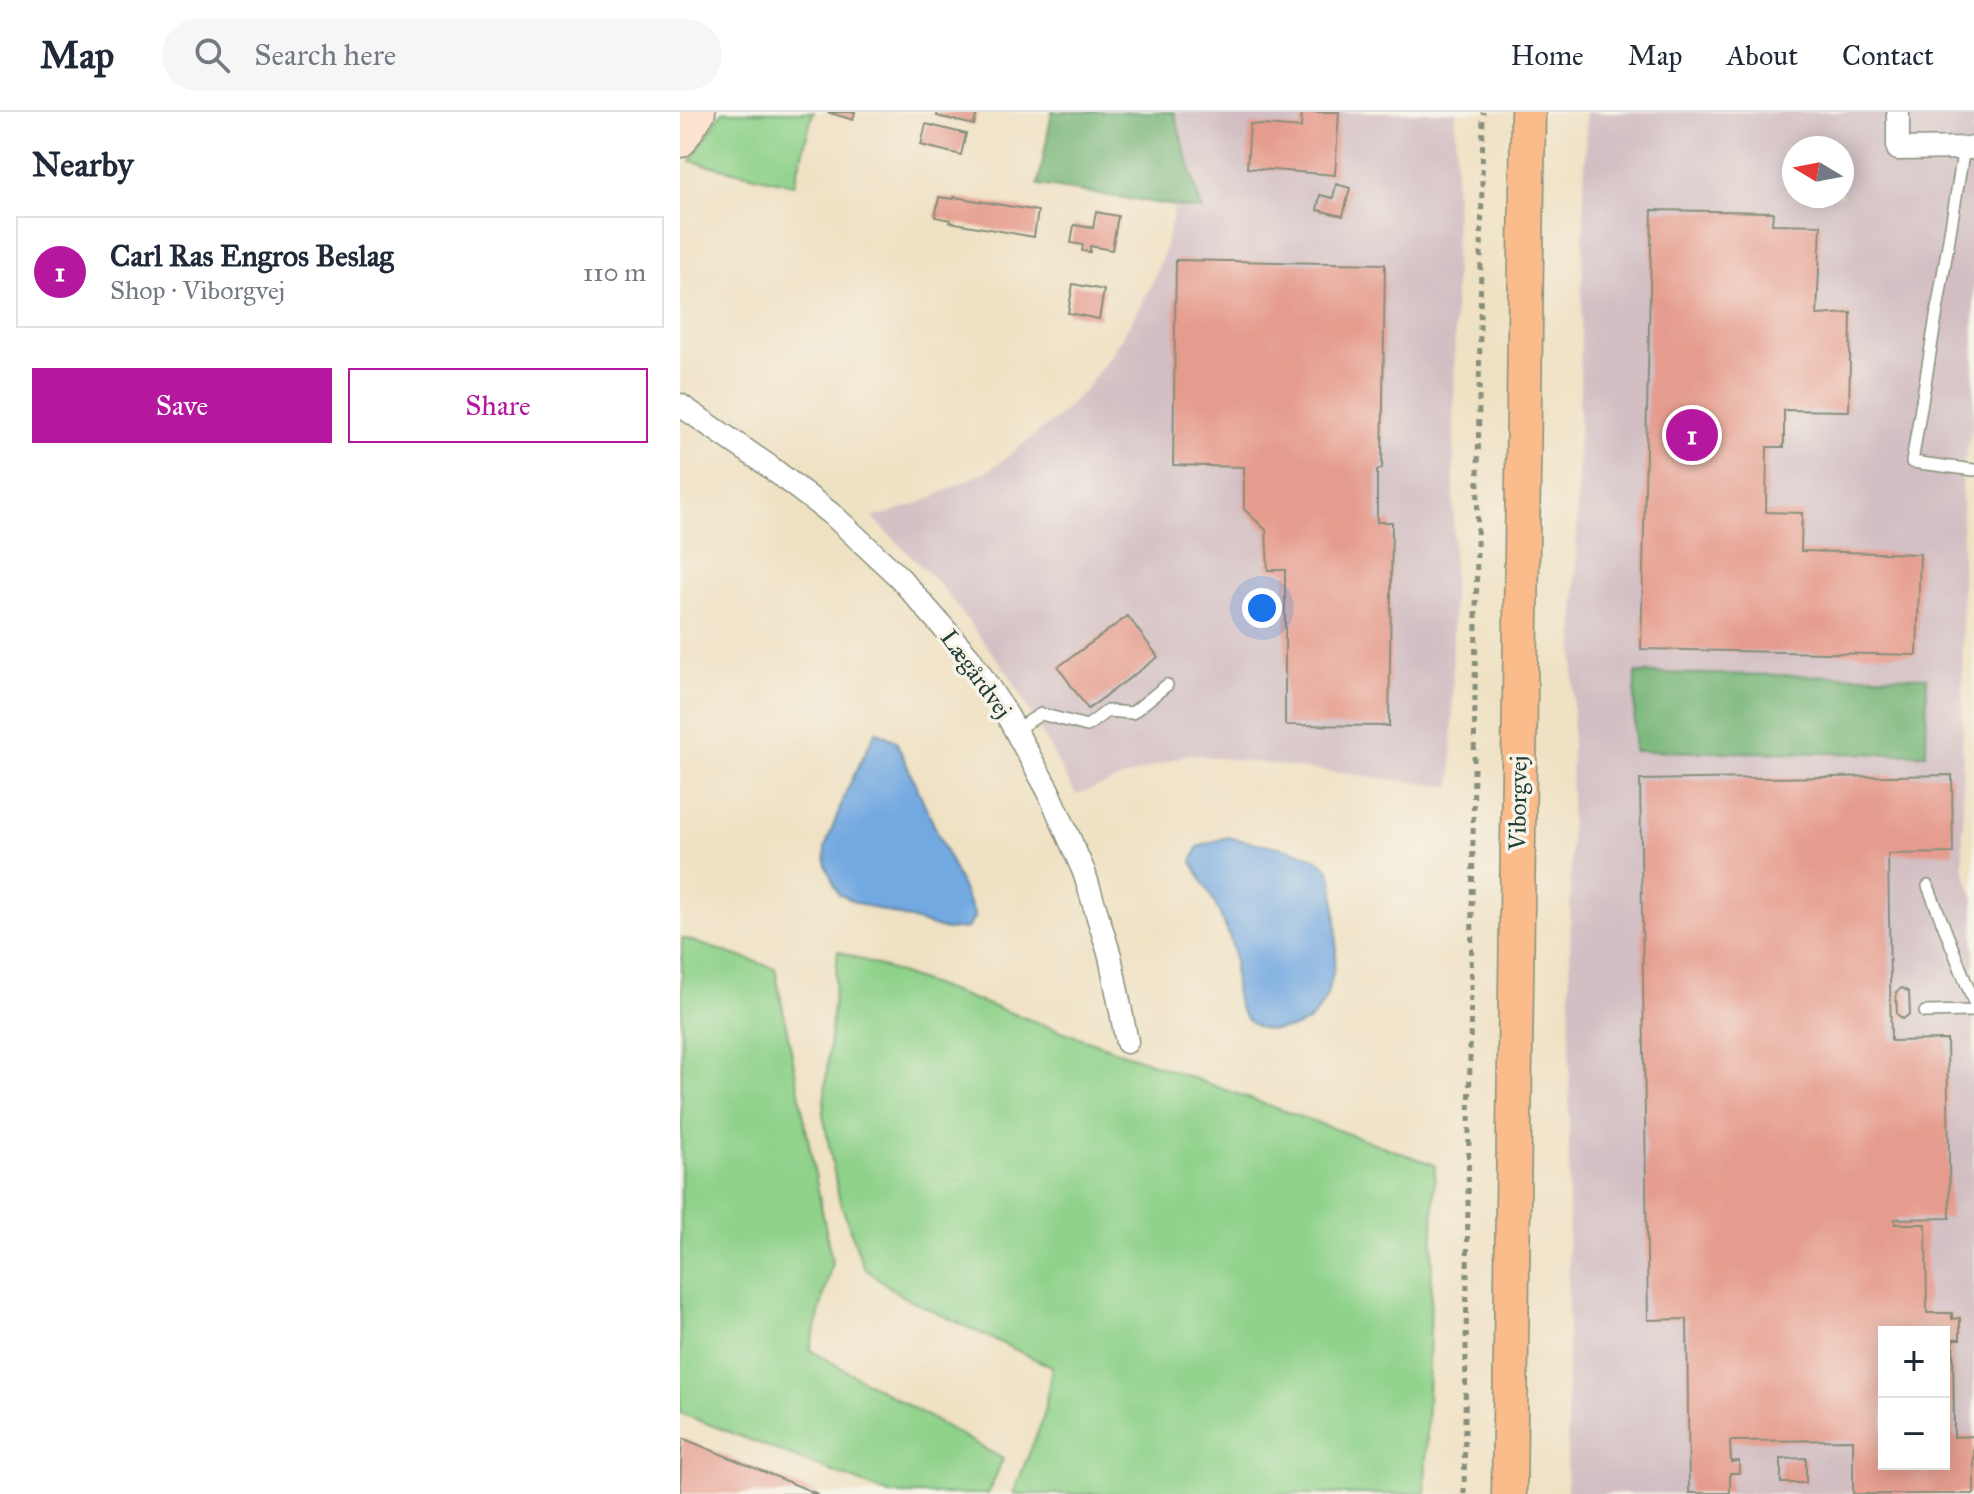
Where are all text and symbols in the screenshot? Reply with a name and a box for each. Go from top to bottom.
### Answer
search box [162,19,722,91]
text: Map [40,32,114,78]
icon: search [190,33,234,77]
text: Search here [254,37,396,73]
text: Home [1511,38,1584,73]
text: Map [1628,38,1682,73]
text: About [1726,38,1798,73]
text: Contact [1842,38,1934,73]
north arrow [1782,136,1854,208]
text: Nearby [32,144,134,185]
text: Carl Ras Engros Beslag [110,238,394,274]
text: 1 [55,256,65,288]
text: 110 m [583,256,646,288]
text: Shop · Viborgvej [110,274,285,306]
button: Save [32,368,332,443]
button: Share [348,368,648,443]
pin: 1 [1666,405,1718,465]
your location [1242,588,1282,628]
street label: Lægårdvej [934,624,1018,724]
street label: Viborgvej [1502,755,1534,852]
map controls [1878,1326,1950,1470]
button: + [1878,1326,1950,1398]
button: − [1878,1398,1950,1470]

